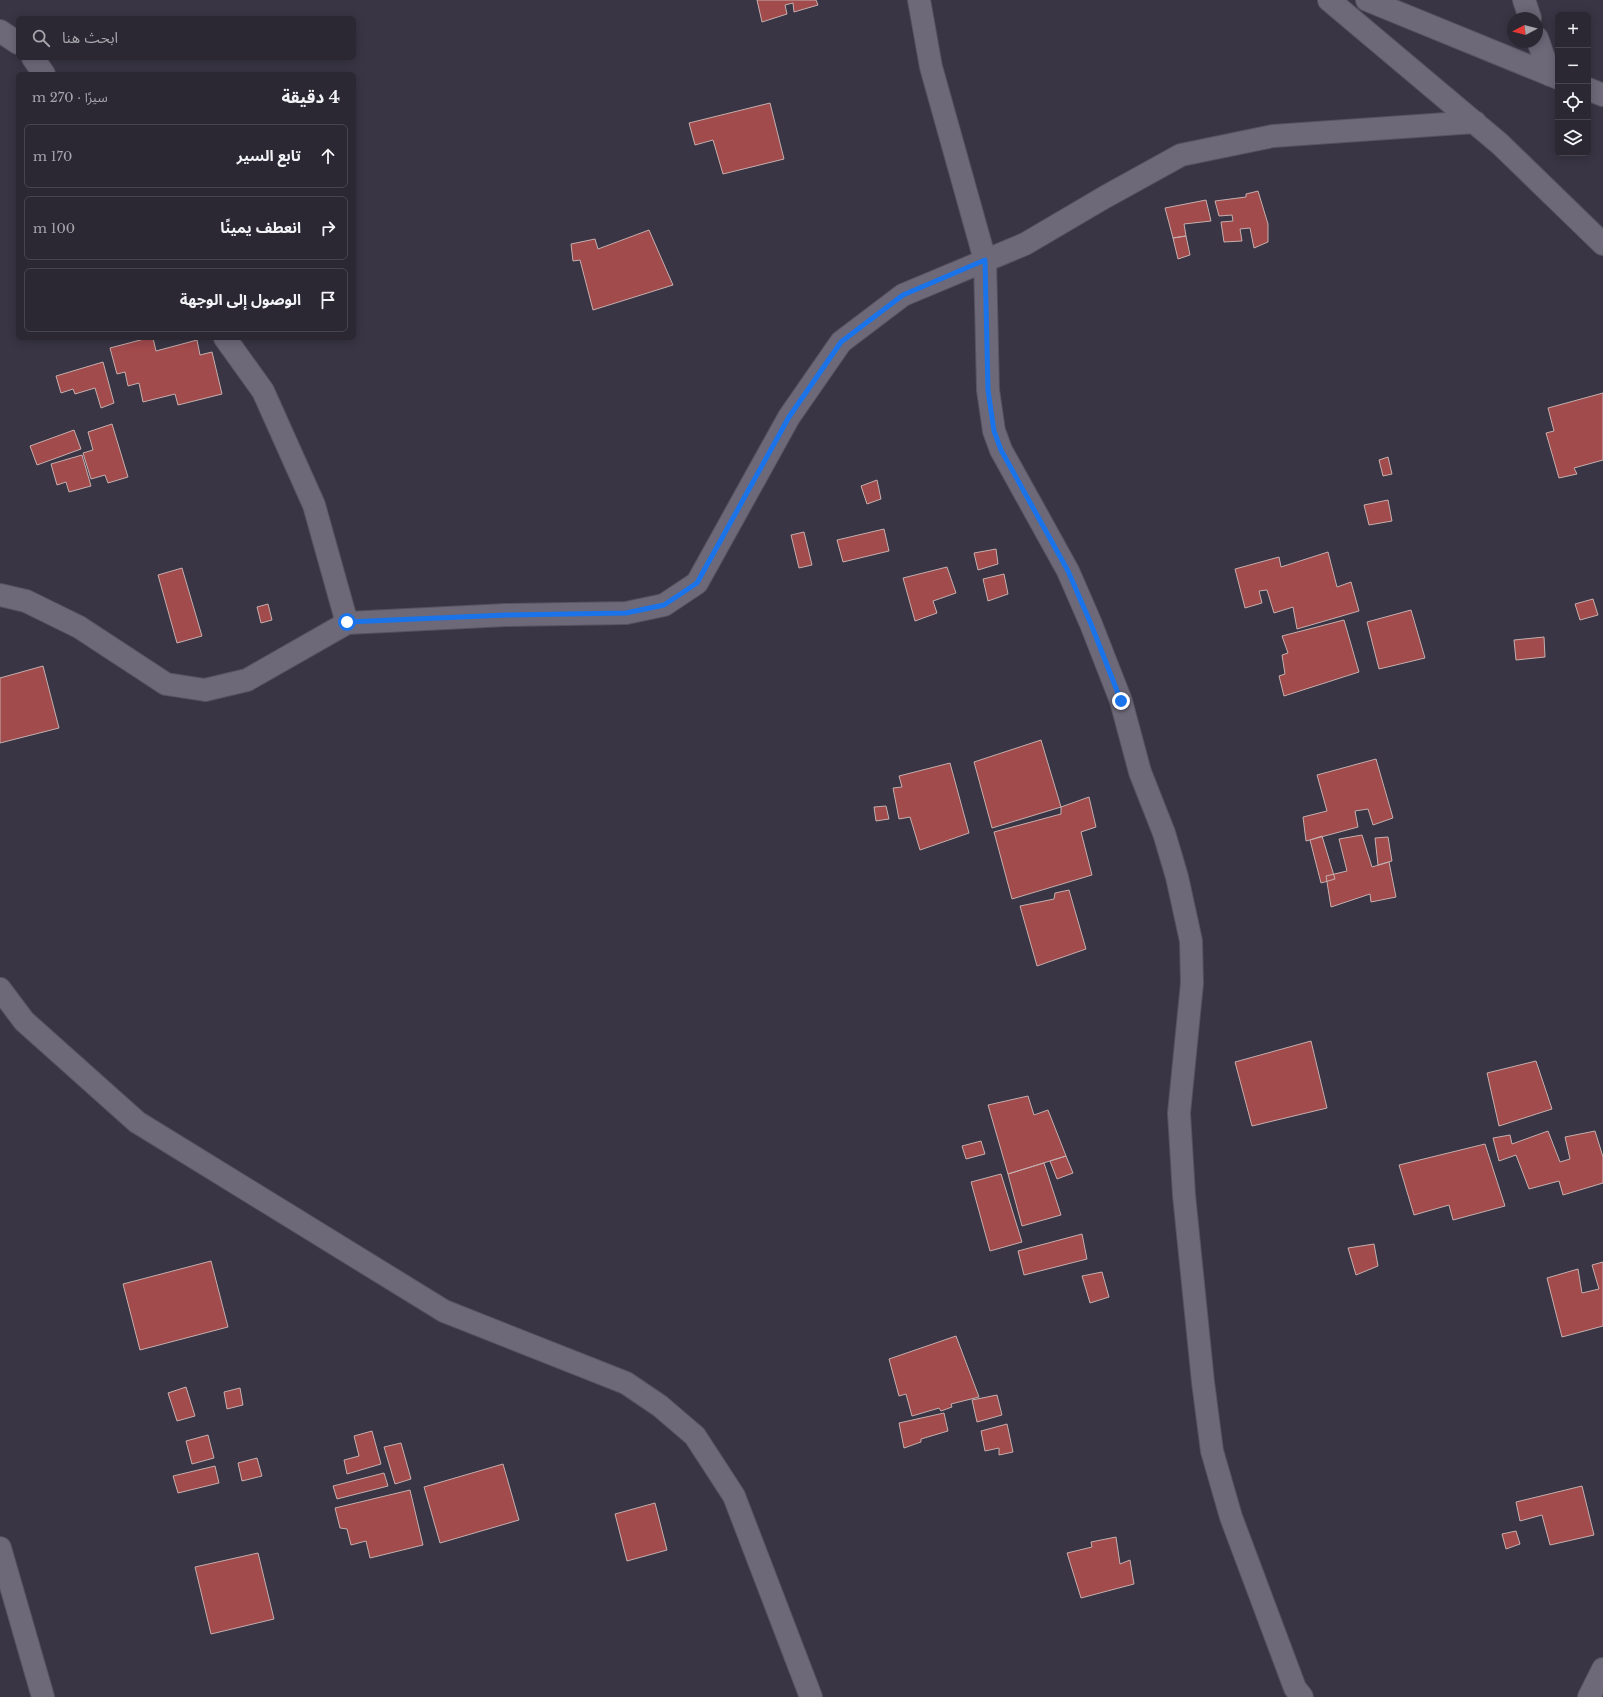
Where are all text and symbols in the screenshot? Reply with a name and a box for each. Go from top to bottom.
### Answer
north arrow [1507,12,1543,48]
map controls [1555,12,1591,156]
button: + [1555,12,1591,48]
search box [16,16,356,60]
icon: search [30,27,52,49]
text: ابحث هنا [62,28,118,47]
button: − [1555,48,1591,84]
button: locate [1555,84,1591,120]
text: 4 دقيقة [281,87,340,108]
text: سيرًا · 270 m [32,89,108,106]
button: layers [1555,120,1591,156]
icon: ahead [317,145,339,167]
text: تابع السير [237,146,301,165]
text: 170 m [33,148,72,165]
icon: right [317,217,339,239]
text: انعطف يمينًا [220,218,301,237]
text: 100 m [33,220,75,237]
icon: arrive [317,289,339,311]
text: الوصول إلى الوجهة [180,290,301,309]
route start [338,613,356,631]
route end [1112,692,1130,710]

